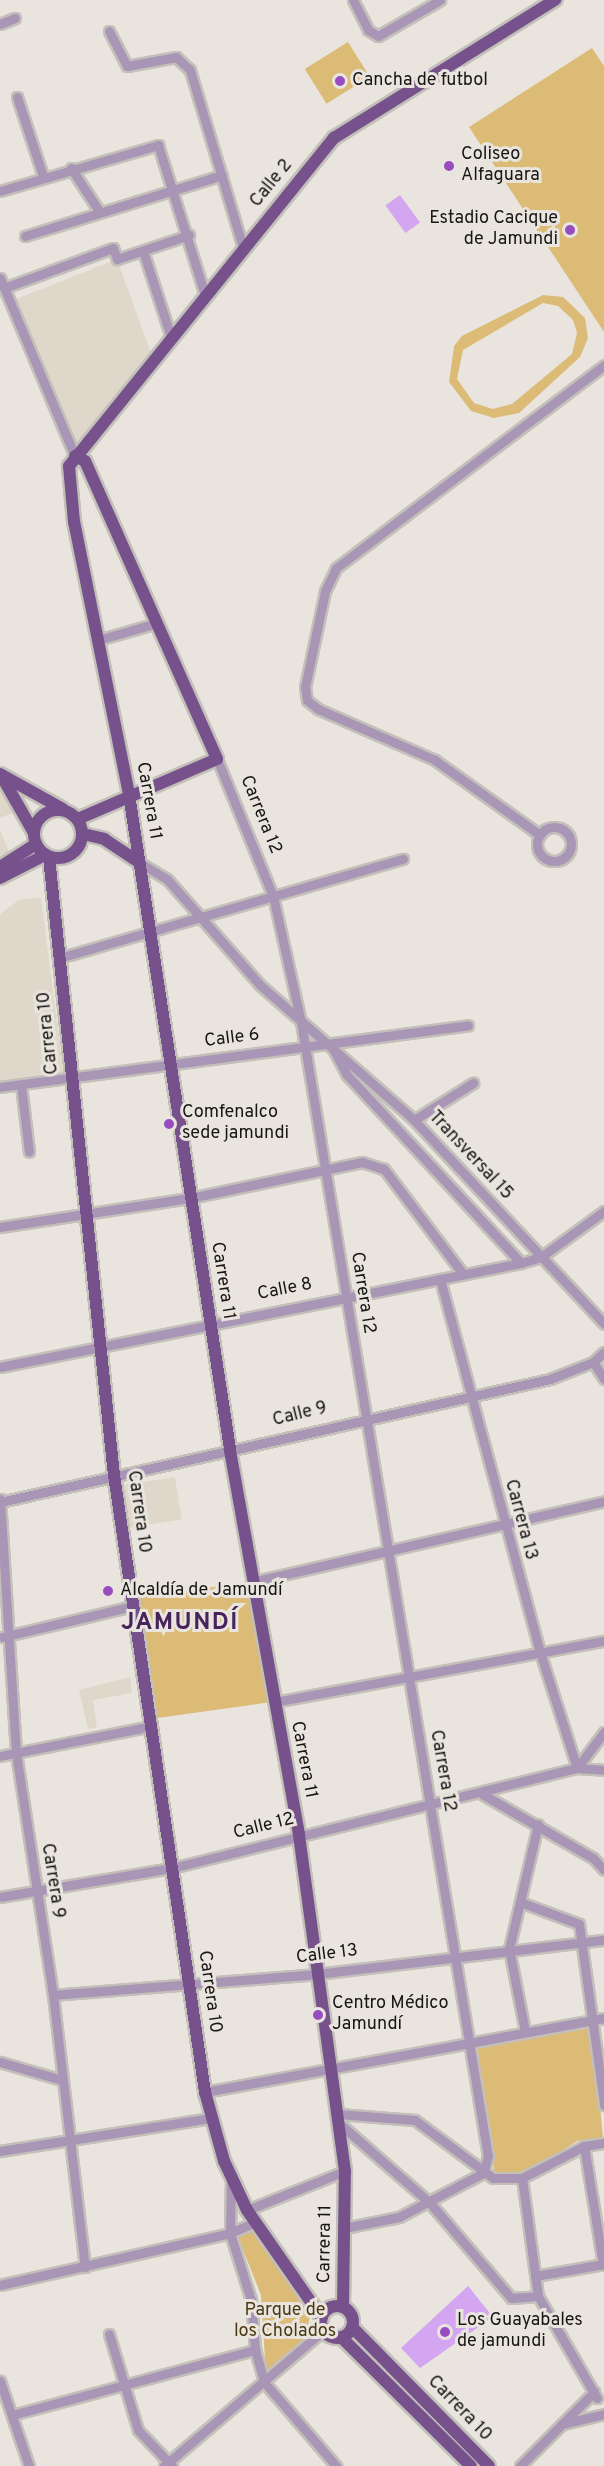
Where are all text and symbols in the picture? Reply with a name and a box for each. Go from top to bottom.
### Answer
place label: Cancha de futbol [352,70,488,92]
marker: Cancha de futbol [333,74,347,88]
place label: Coliseo Alfaguara [461,145,540,188]
street label: Calle 2 [246,156,298,212]
marker: Coliseo Alfaguara [442,159,456,173]
place label: Estadio Cacique de Jamundi [429,209,558,252]
marker: Estadio Cacique de Jamundi [563,223,577,237]
street label: Carrera 11 [131,760,165,842]
street label: Carrera 12 [234,773,286,857]
street label: Carrera 10 [34,990,64,1076]
street label: Calle 6 [203,1025,261,1053]
place label: Comfenalco sede jamundi [182,1103,289,1146]
street label: Transversal 15 [423,1107,517,1205]
marker: Comfenalco sede jamundi [160,1115,178,1133]
street label: Carrera 11 [205,1241,239,1321]
street label: Carrera 12 [345,1250,379,1336]
street label: Calle 8 [256,1274,314,1306]
street label: Calle 9 [271,1398,329,1432]
street label: Carrera 10 [122,1469,154,1555]
street label: Carrera 13 [499,1477,541,1563]
place label: Alcaldía de Jamundí [120,1580,282,1602]
marker: Alcaldía de Jamundí [101,1584,115,1598]
district label: JAMUNDÍ [121,1610,239,1638]
street label: Carrera 11 [285,1719,321,1801]
street label: Carrera 12 [424,1728,460,1814]
street label: Calle 12 [231,1809,297,1845]
street label: Carrera 9 [35,1842,69,1920]
street label: Calle 13 [295,1941,359,1969]
street label: Carrera 10 [193,1949,225,2035]
place label: Centro Médico Jamundí [332,1994,448,2036]
marker: Centro Médico Jamundí [309,2006,327,2024]
street label: Carrera 11 [315,2205,337,2283]
park label: Parque de los Cholados [234,2301,336,2344]
place label: Los Guayabales de jamundi [457,2311,583,2354]
marker: Los Guayabales de jamundi [438,2325,452,2339]
street label: Carrera 10 [422,2372,496,2446]

